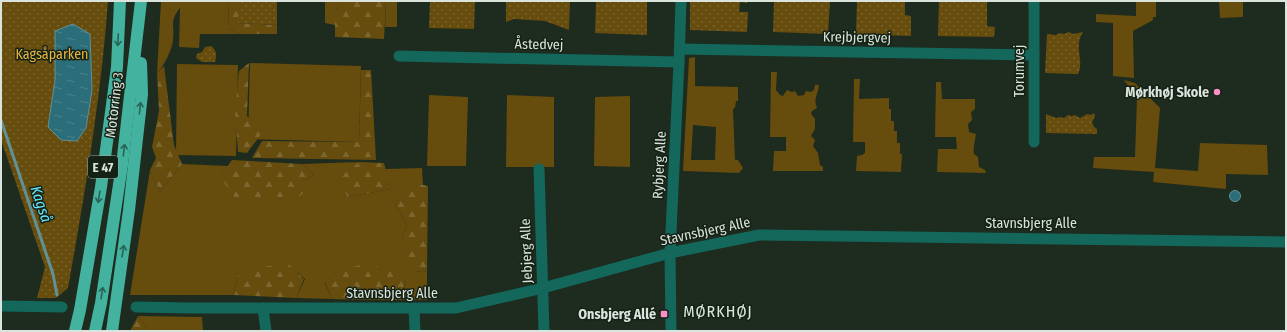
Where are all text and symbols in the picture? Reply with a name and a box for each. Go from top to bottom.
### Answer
street label: Krejbjergvej [823,28,891,47]
one-way arrow [115,33,122,46]
street label: Åstedvej [514,35,564,53]
street label: Torumvej [1011,45,1028,97]
park label: Kagsåparken [15,46,89,63]
street label: Motorring 3 [102,71,127,139]
place label: Mørkhøj Skole [1125,84,1209,101]
marker: Mørkhøj Skole [1212,87,1222,97]
one-way arrow [137,102,144,115]
street label: Rybjerg Alle [649,131,670,199]
one-way arrow [120,144,128,157]
road number: E 47 [88,156,118,178]
water label: Kagså [26,183,56,225]
one-way arrow [95,190,103,203]
street label: Stavnsbjerg Alle [658,214,752,249]
street label: Stavnsbjerg Alle [985,215,1077,232]
street label: Jebjerg Alle [517,218,536,284]
one-way arrow [119,245,127,258]
street label: Stavnsbjerg Alle [346,285,438,302]
one-way arrow [98,287,106,300]
district label: MØRKHØJ [683,302,753,321]
place label: Onsbjerg Allé [578,306,656,323]
marker: Onsbjerg Allé [659,309,669,319]

